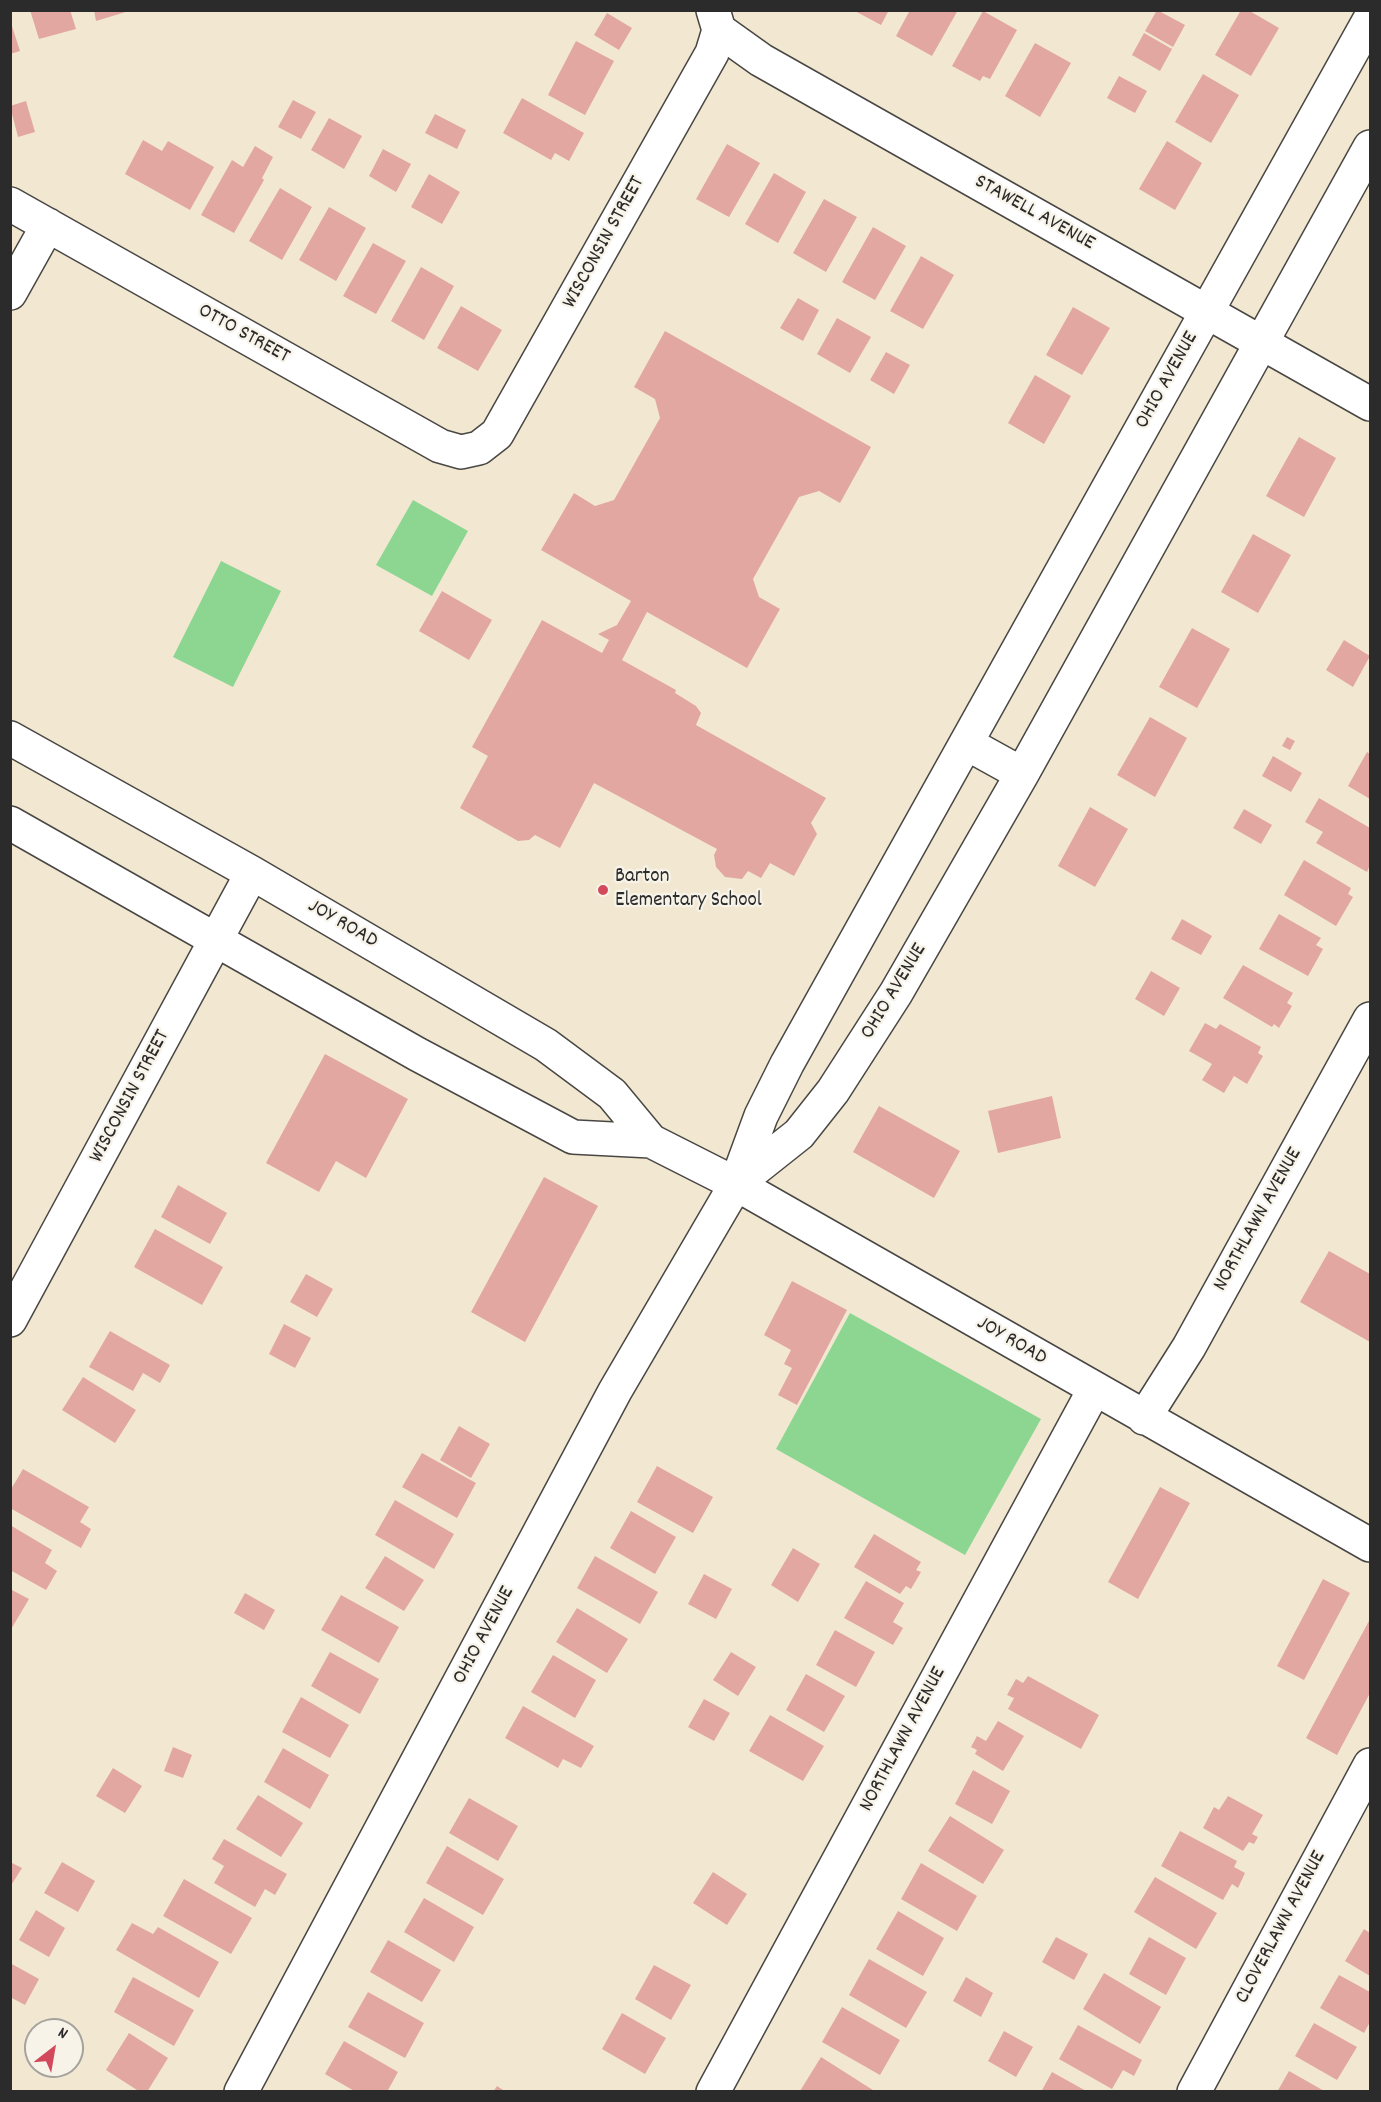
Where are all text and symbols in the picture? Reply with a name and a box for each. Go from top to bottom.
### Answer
street label: STAWELL AVENUE [969,171,1099,257]
street label: WISCONSIN STREET [558,173,652,313]
street label: OTTO STREET [193,299,293,371]
street label: OHIO AVENUE [1131,328,1205,434]
place label: Barton Elementary School [615,865,762,915]
marker: Barton Elementary School [596,883,610,897]
street label: JOY ROAD [302,895,382,955]
street label: OHIO AVENUE [857,940,933,1044]
street label: WISCONSIN STREET [85,1026,177,1168]
street label: NORTHLAWN AVENUE [1209,1144,1309,1296]
street label: JOY ROAD [971,1312,1051,1372]
street label: OHIO AVENUE [449,1583,521,1689]
street label: NORTHLAWN AVENUE [855,1663,953,1817]
street label: CLOVERLAWN AVENUE [1231,1847,1333,2009]
north arrow [24,2018,84,2078]
text: N [53,2022,72,2046]

